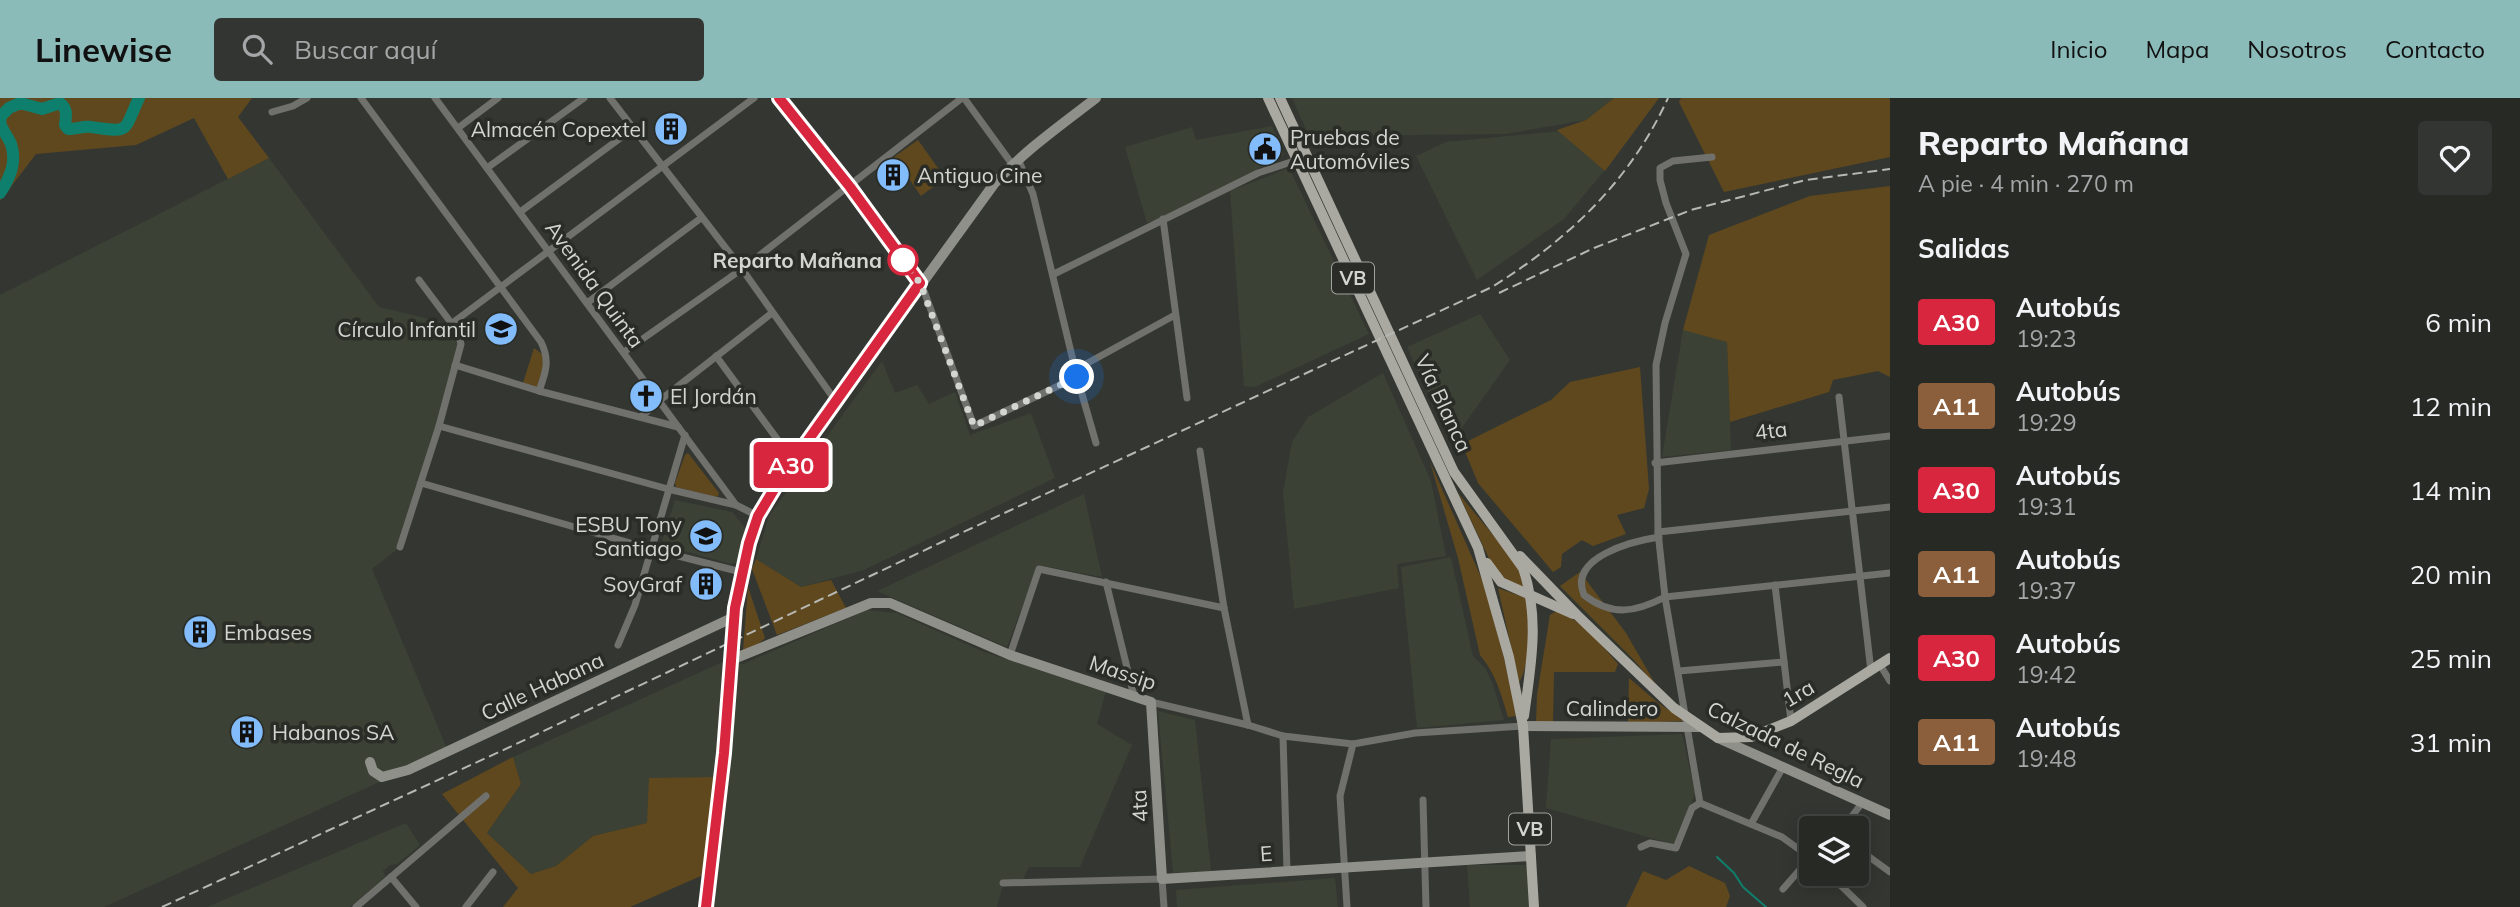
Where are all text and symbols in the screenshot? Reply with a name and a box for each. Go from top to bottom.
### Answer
search box [214,18,704,81]
text: Linewise [35,29,172,70]
icon: search [238,30,276,68]
text: Buscar aquí [294,33,437,66]
text: Inicio [2050,34,2107,64]
text: Mapa [2145,34,2209,64]
text: Nosotros [2247,34,2347,64]
text: Contacto [2385,34,2485,64]
building icon: Almacén Copextel [652,110,690,148]
place label: Almacén Copextel [471,116,646,142]
button: heart [2418,121,2492,195]
text: Reparto Mañana [1918,122,2189,163]
place label: Pruebas de Automóviles [1290,124,1410,174]
public building icon: Pruebas de Automóviles [1246,130,1284,168]
building icon: Antiguo Cine [874,156,912,194]
place label: Antiguo Cine [917,162,1042,188]
text: A pie · 4 min · 270 m [1918,169,2134,198]
street label: Avenida Quinta [540,215,650,353]
text: Salidas [1918,232,2010,265]
marker: Reparto Mañana [888,245,918,275]
place label: Reparto Mañana [712,247,882,273]
road number: VB [1332,262,1374,294]
text: Autobús [2016,291,2121,324]
text: 6 min [2425,306,2492,339]
text: A30 [1933,307,1980,337]
school or university icon: Círculo Infantil [482,310,520,348]
place label: Círculo Infantil [337,316,476,342]
text: 19:23 [2016,324,2076,353]
street label: Vía Blanca [1410,350,1478,456]
your location [1059,359,1094,394]
text: Autobús [2016,375,2121,408]
church icon: El Jordán [627,377,665,415]
place label: El Jordán [670,383,757,409]
text: 12 min [2410,390,2492,423]
text: A11 [1933,391,1980,421]
text: 19:29 [2016,408,2076,437]
street label: 4ta [1753,415,1789,445]
line badge: A30 [751,442,831,488]
text: A30 [768,450,814,480]
text: Autobús [2016,459,2121,492]
text: 14 min [2410,474,2492,507]
text: A30 [1933,475,1980,505]
text: 19:31 [2016,492,2076,521]
place label: ESBU Tony Santiago [575,511,682,561]
school or university icon: ESBU Tony Santiago [687,517,725,555]
text: Autobús [2016,543,2121,576]
text: 20 min [2410,558,2492,591]
text: A11 [1933,559,1980,589]
building icon: SoyGraf [687,565,725,603]
place label: SoyGraf [603,571,683,597]
text: 19:37 [2016,576,2076,605]
building icon: Embases [181,613,219,651]
place label: Embases [224,619,312,645]
text: Autobús [2016,627,2121,660]
text: 25 min [2410,642,2492,675]
text: A30 [1933,643,1980,673]
street label: Calle Habana [477,646,607,726]
street label: Massip [1086,649,1160,695]
text: 19:42 [2016,660,2076,689]
street label: 1ra [1777,673,1819,713]
street label: Calindero [1566,695,1658,721]
street label: Calzada de Regla [1703,695,1869,793]
text: Autobús [2016,711,2121,744]
building icon: Habanos SA [228,713,266,751]
place label: Habanos SA [272,719,395,745]
text: 31 min [2410,726,2492,759]
text: A11 [1933,727,1980,757]
text: 19:48 [2016,744,2076,773]
street label: 4ta [1125,789,1153,823]
road number: VB [1509,814,1551,844]
map controls [1799,816,1869,886]
button: layers [1799,816,1869,886]
street label: E [1259,840,1273,866]

